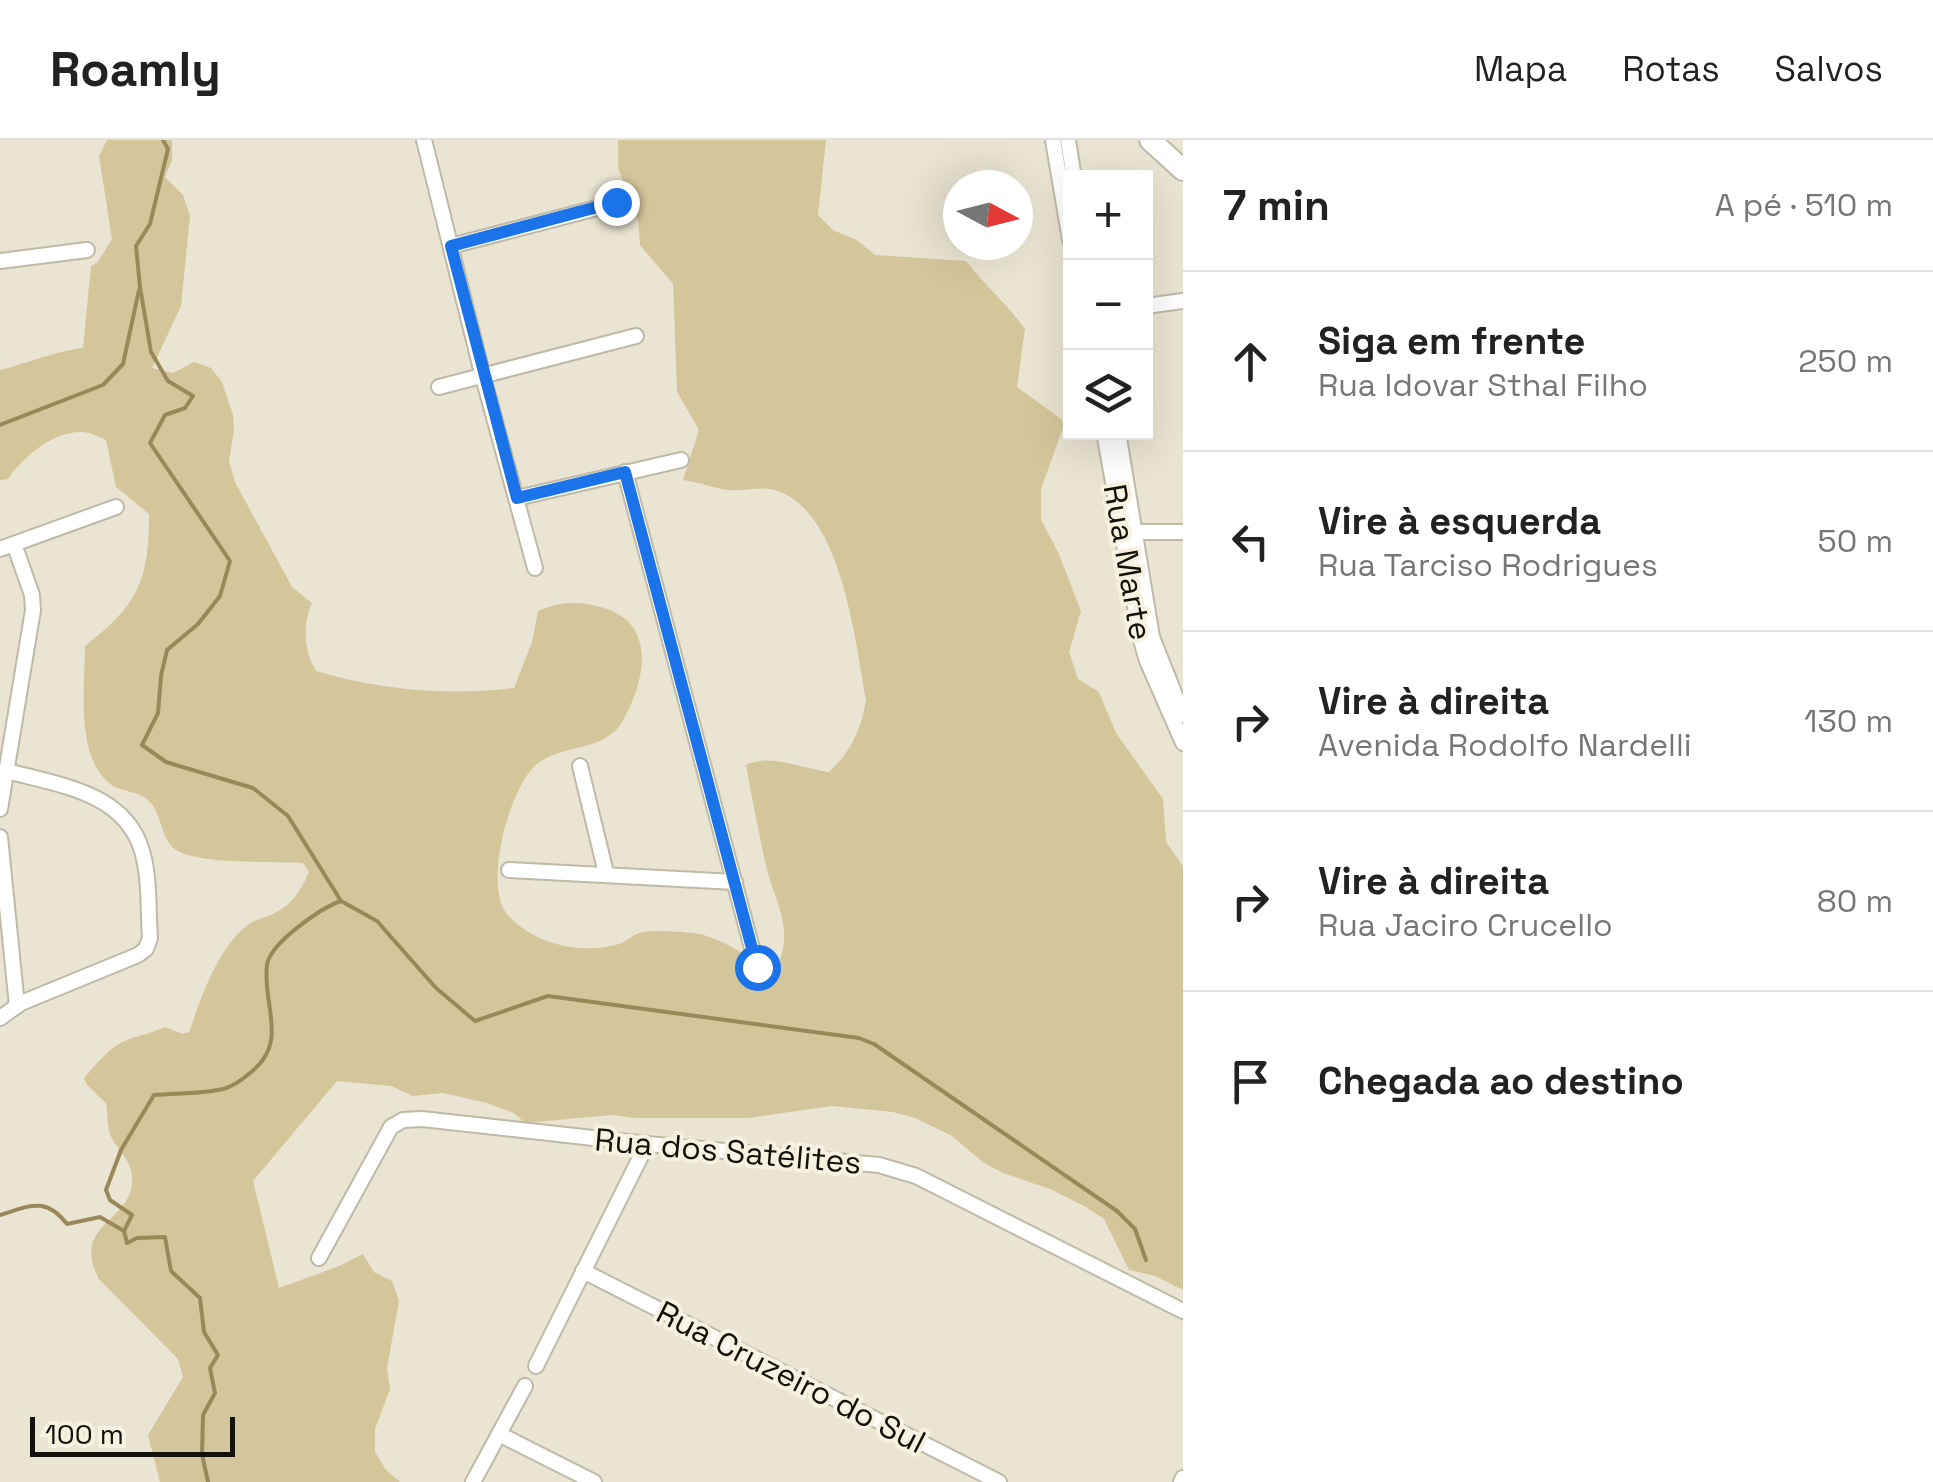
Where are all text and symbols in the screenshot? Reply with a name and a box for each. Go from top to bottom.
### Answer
text: Roamly [50,39,221,100]
text: Mapa [1474,47,1567,91]
text: Rotas [1622,47,1720,91]
text: Salvos [1775,47,1883,91]
north arrow [943,170,1033,260]
map controls [1063,170,1153,440]
button: + [1063,170,1153,260]
text: 7 min [1223,179,1330,232]
route end [594,180,640,226]
text: A pé · 510 m [1715,185,1893,225]
button: − [1063,260,1153,350]
text: Siga em frente [1318,317,1585,365]
icon: ahead [1223,334,1278,389]
text: 250 m [1798,341,1893,381]
button: layers [1063,350,1153,440]
text: Rua Idovar Sthal Filho [1318,365,1648,405]
street label: Rua Marte [1095,481,1161,643]
text: Vire à esquerda [1318,497,1601,545]
icon: left [1223,514,1278,569]
text: 50 m [1818,521,1893,561]
text: Rua Tarciso Rodrigues [1318,545,1658,585]
text: Vire à direita [1318,677,1549,725]
icon: right [1223,694,1278,749]
text: 130 m [1804,701,1893,741]
text: Avenida Rodolfo Nardelli [1318,725,1692,765]
text: Vire à direita [1318,857,1549,905]
icon: right [1223,874,1278,929]
text: 80 m [1817,881,1893,921]
text: Rua Jaciro Crucello [1318,905,1613,945]
route start [735,945,781,991]
icon: arrive [1223,1054,1278,1109]
text: Chegada ao destino [1318,1057,1684,1105]
street label: Rua dos Satélites [593,1119,863,1183]
street label: Rua Cruzeiro do Sul [650,1292,932,1462]
scale bar [30,1412,235,1456]
text: 100 m [45,1416,124,1452]

